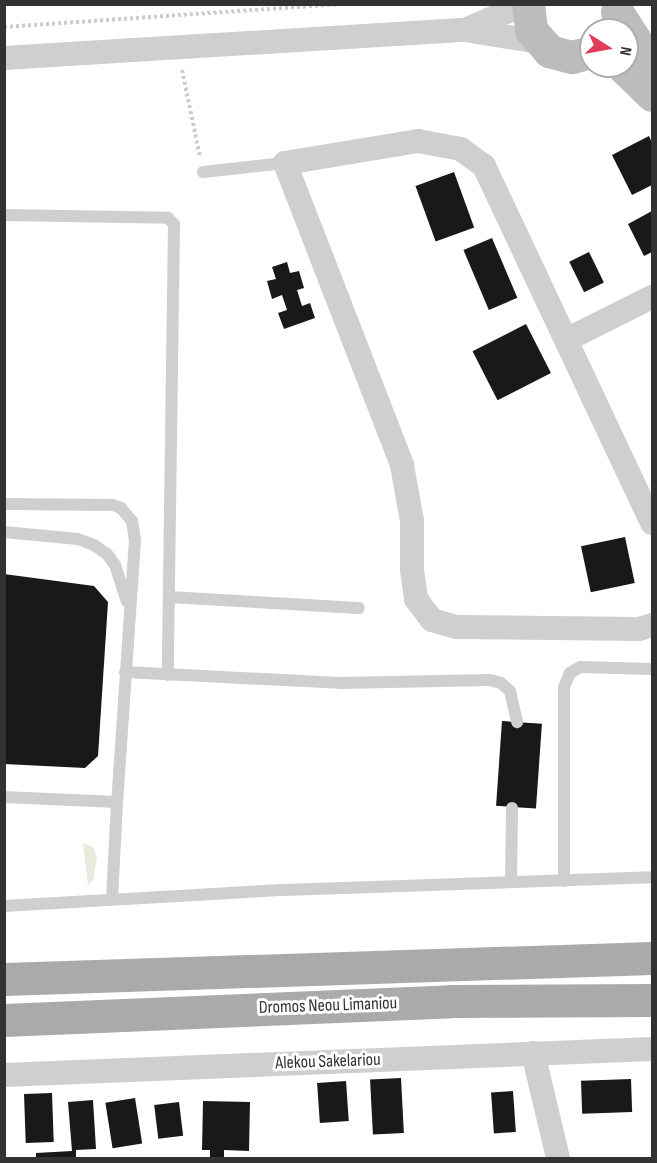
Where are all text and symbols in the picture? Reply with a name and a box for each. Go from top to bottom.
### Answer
north arrow [579,18,639,78]
text: N [615,45,635,57]
street label: Dromos Neou Limaniou [258,993,398,1019]
street label: Alekou Sakelariou [275,1049,381,1075]

